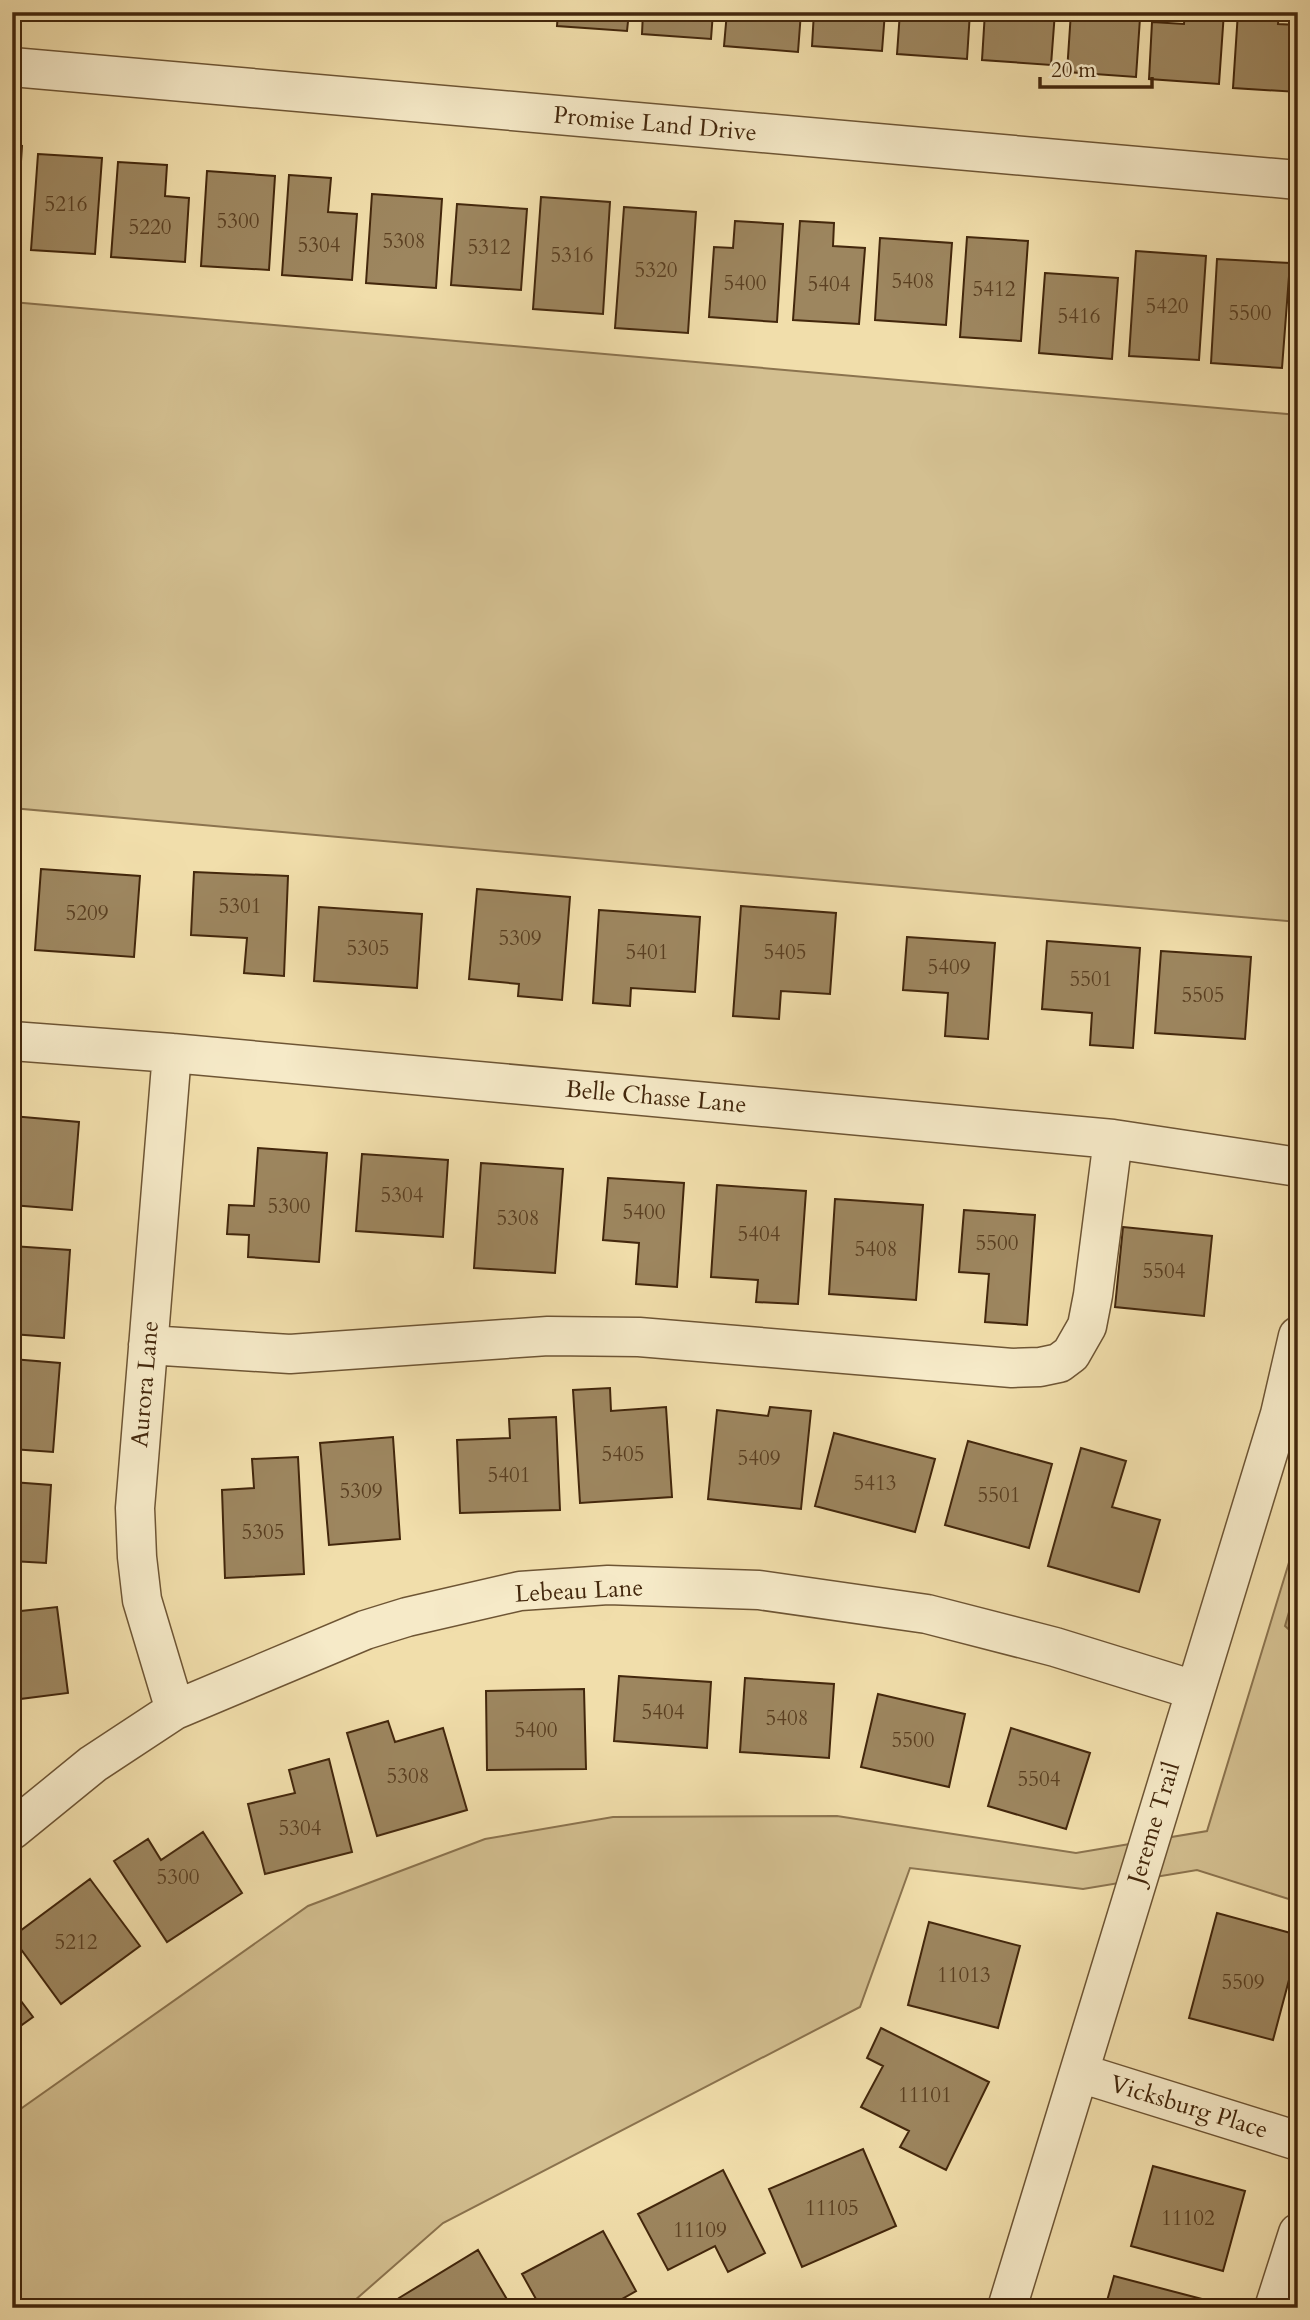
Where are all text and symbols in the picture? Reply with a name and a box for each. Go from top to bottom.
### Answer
scale bar [1040,46,1152,90]
text: 20 m [1051,56,1096,85]
street label: Promise Land Drive [552,99,758,149]
house number: 5216 [44,190,88,219]
house number: 5300 [216,207,260,236]
house number: 5220 [128,213,172,242]
house number: 5308 [382,227,426,256]
house number: 5304 [297,231,341,260]
house number: 5312 [467,233,511,262]
house number: 5316 [550,241,594,270]
house number: 5320 [634,256,678,285]
house number: 5408 [891,267,935,296]
house number: 5400 [723,269,767,298]
house number: 5404 [807,270,851,299]
house number: 5412 [972,275,1016,304]
house number: 5420 [1145,292,1189,321]
house number: 5500 [1228,299,1272,328]
house number: 5416 [1057,302,1101,331]
house number: 5301 [218,892,262,921]
house number: 5209 [65,899,109,928]
house number: 5309 [498,924,542,953]
house number: 5305 [346,934,390,963]
house number: 5401 [625,938,669,967]
house number: 5405 [763,938,807,967]
house number: 5409 [927,953,971,982]
house number: 5501 [1069,965,1113,994]
house number: 5505 [1181,981,1225,1010]
street label: Belle Chasse Lane [564,1073,748,1121]
house number: 5304 [380,1181,424,1210]
house number: 5300 [267,1192,311,1221]
house number: 5400 [622,1198,666,1227]
house number: 5308 [496,1204,540,1233]
house number: 5404 [737,1220,781,1249]
house number: 5500 [975,1229,1019,1258]
house number: 5408 [854,1235,898,1264]
house number: 5504 [1142,1257,1186,1286]
street label: Aurora Lane [123,1319,167,1449]
house number: 5405 [601,1440,645,1469]
house number: 5409 [737,1444,781,1473]
house number: 5401 [487,1461,531,1490]
house number: 5413 [853,1469,897,1498]
house number: 5309 [339,1477,383,1506]
house number: 5501 [977,1481,1021,1510]
house number: 5305 [241,1518,285,1547]
street label: Lebeau Lane [514,1571,644,1611]
house number: 5404 [641,1698,685,1727]
house number: 5408 [765,1704,809,1733]
house number: 5400 [514,1716,558,1745]
house number: 5500 [891,1726,935,1755]
street label: Jereme Trail [1119,1758,1188,1891]
house number: 5308 [386,1762,430,1791]
house number: 5504 [1017,1765,1061,1794]
house number: 5304 [278,1814,322,1843]
house number: 5300 [156,1863,200,1892]
house number: 5212 [54,1928,98,1957]
house number: 11013 [937,1961,991,1990]
house number: 5509 [1221,1968,1265,1997]
street label: Vicksburg Place [1106,2067,1272,2147]
house number: 11101 [898,2081,952,2110]
house number: 11105 [805,2194,859,2223]
house number: 11102 [1161,2204,1215,2233]
house number: 11109 [673,2216,727,2245]

